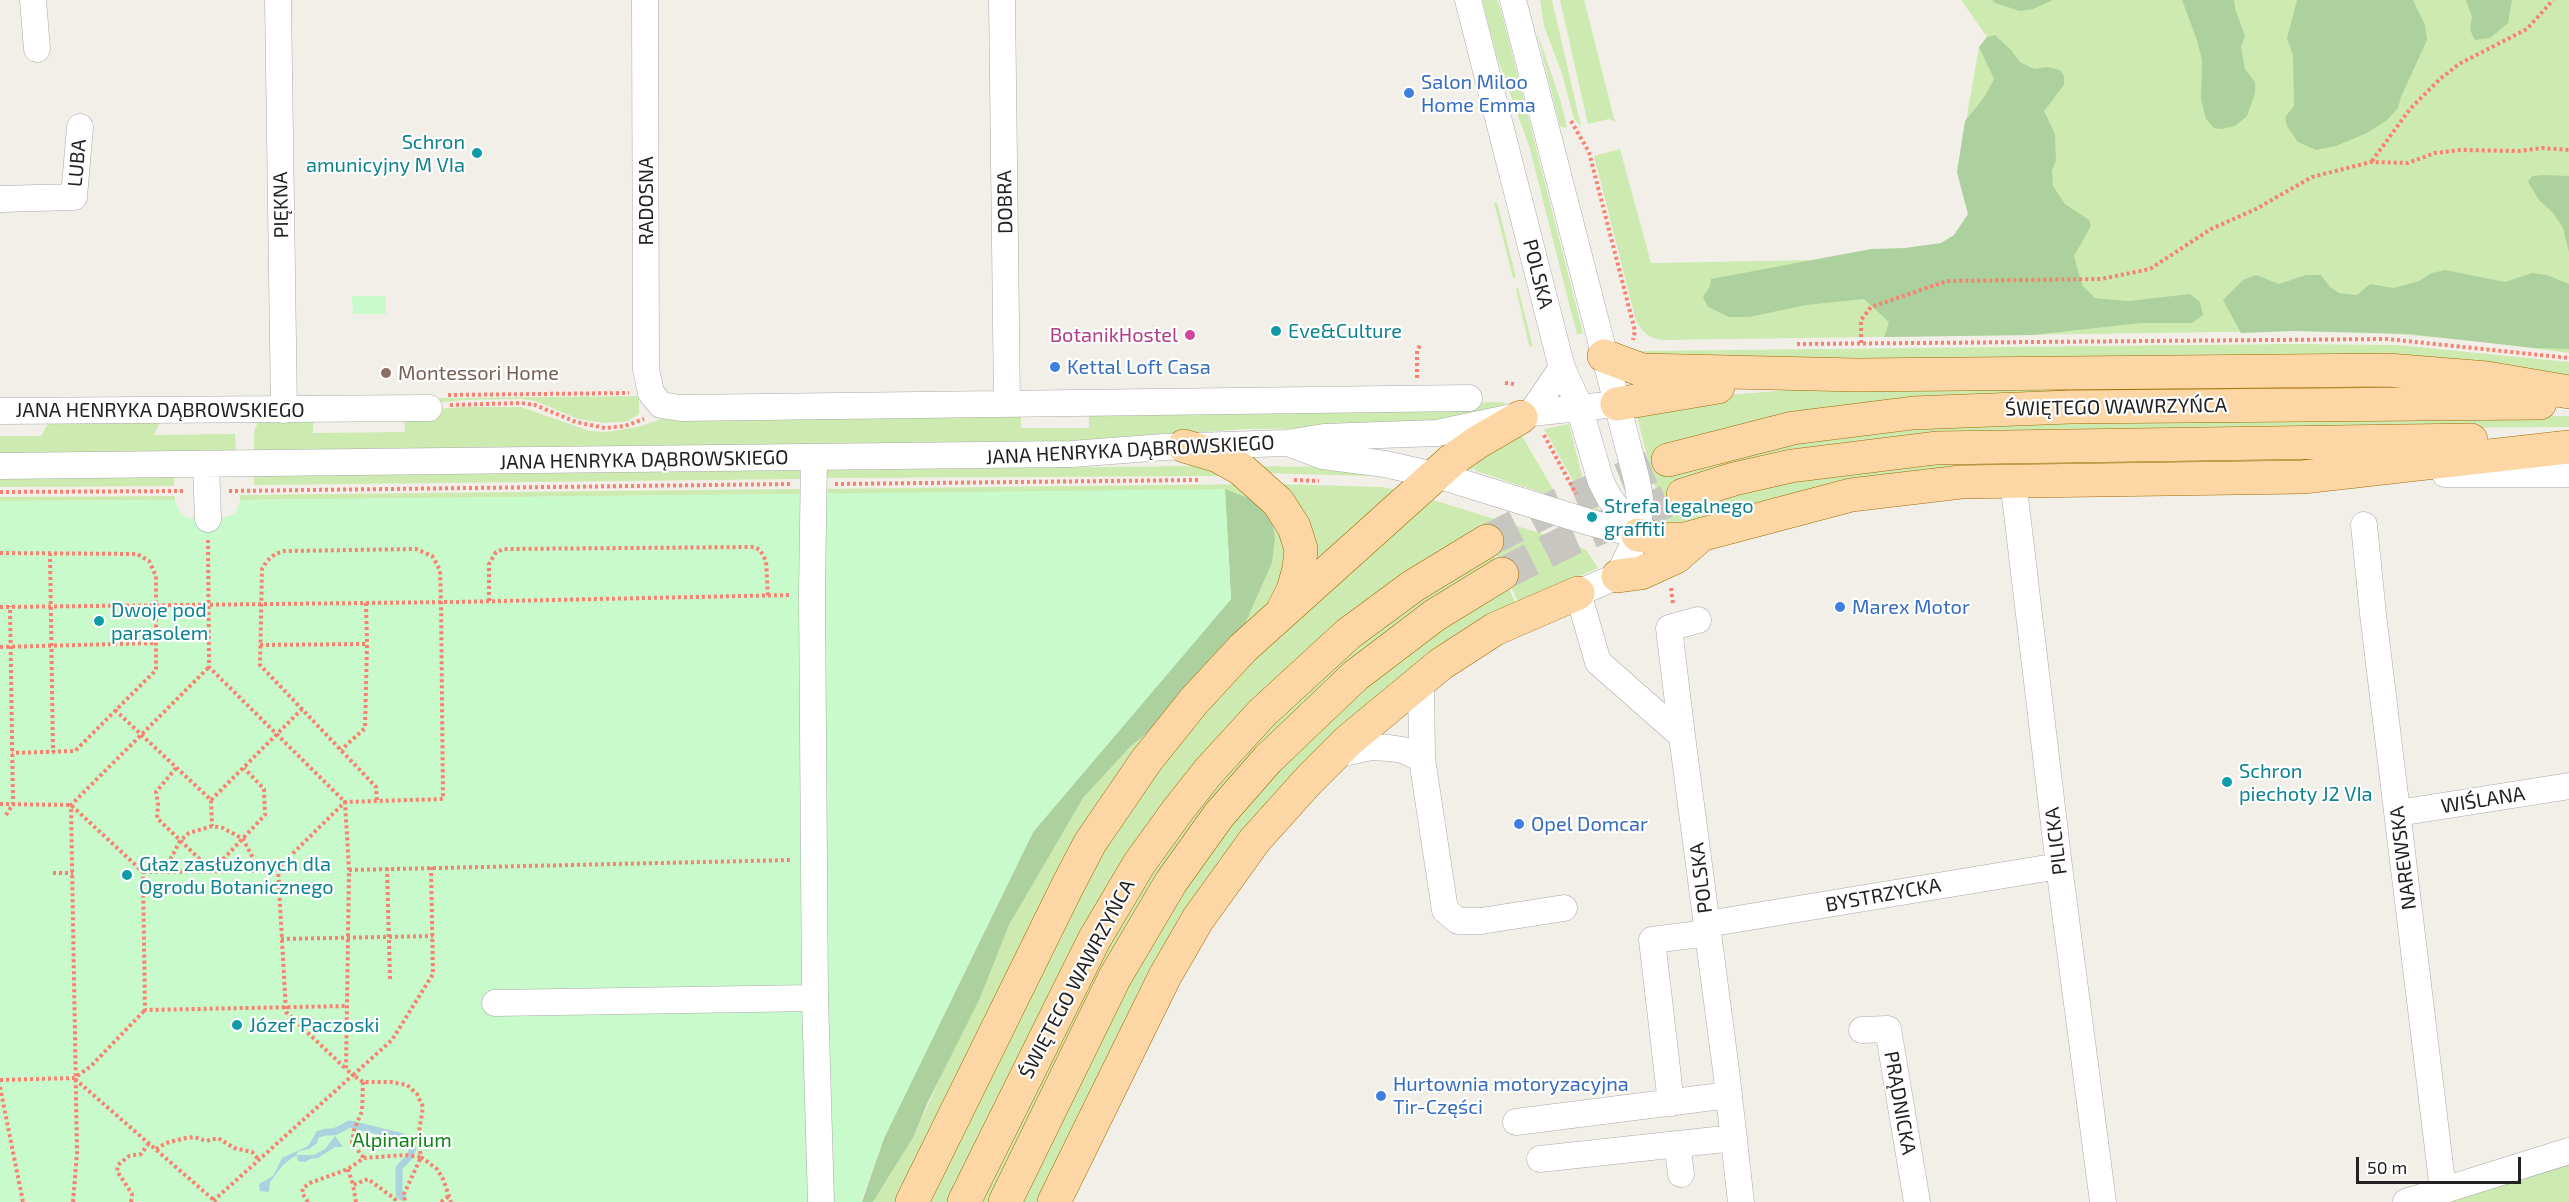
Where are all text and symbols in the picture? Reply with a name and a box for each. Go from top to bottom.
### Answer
place label: Salon Miloo Home Emma [1421,70,1536,117]
marker: Salon Miloo Home Emma [1402,86,1416,100]
place label: Schron amunicyjny M VIa [306,130,465,177]
street label: LUBA [63,138,91,188]
marker: Schron amunicyjny M VIa [470,146,484,160]
street label: RADOSNA [634,156,658,246]
street label: DOBRA [992,170,1018,234]
street label: PIĘKNA [268,171,294,239]
street label: POLSKA [1518,237,1558,311]
place label: Eve&Culture [1288,319,1402,343]
place label: BotanikHostel [1050,323,1178,347]
marker: Eve&Culture [1269,324,1283,338]
marker: BotanikHostel [1183,328,1197,342]
place label: Kettal Loft Casa [1067,355,1211,379]
marker: Kettal Loft Casa [1048,360,1062,374]
place label: Montessori Home [398,361,559,385]
marker: Montessori Home [379,366,393,380]
street label: ŚWIĘTEGO WAWRZYŃCA [2005,393,2227,421]
street label: JANA HENRYKA DĄBROWSKIEGO [15,398,305,422]
street label: JANA HENRYKA DĄBROWSKIEGO [985,430,1275,470]
street label: JANA HENRYKA DĄBROWSKIEGO [499,445,789,475]
place label: Strefa legalnego graffiti [1604,494,1754,541]
marker: Strefa legalnego graffiti [1585,510,1599,524]
place label: Marex Motor [1852,595,1970,619]
place label: Dwoje pod parasolem [111,598,208,645]
marker: Marex Motor [1833,600,1847,614]
marker: Dwoje pod parasolem [92,614,106,628]
place label: Schron piechoty J2 VIa [2239,759,2373,806]
marker: Schron piechoty J2 VIa [2220,775,2234,789]
street label: WIŚLANA [2439,782,2527,818]
street label: NAREWSKA [2385,805,2421,911]
street label: PILICKA [2040,806,2072,876]
place label: Opel Domcar [1531,812,1648,836]
marker: Opel Domcar [1512,817,1526,831]
street label: POLSKA [1685,841,1717,915]
place label: Głaz zasłużonych dla Ogrodu Botanicznego [139,852,334,899]
marker: Głaz zasłużonych dla Ogrodu Botanicznego [120,868,134,882]
street label: BYSTRZYCKA [1823,873,1943,917]
street label: ŚWIĘTEGO WAWRZYŃCA [1014,875,1140,1083]
place label: Józef Paczoski [249,1013,379,1037]
marker: Józef Paczoski [230,1018,244,1032]
street label: PRĄDNICKA [1879,1049,1921,1157]
place label: Hurtownia motoryzacyjna Tir-Części [1393,1072,1629,1119]
marker: Hurtownia motoryzacyjna Tir-Części [1374,1089,1388,1103]
park label: Alpinarium [352,1128,452,1152]
scale bar [2359,1145,2524,1183]
text: 50 m [2367,1156,2407,1178]

